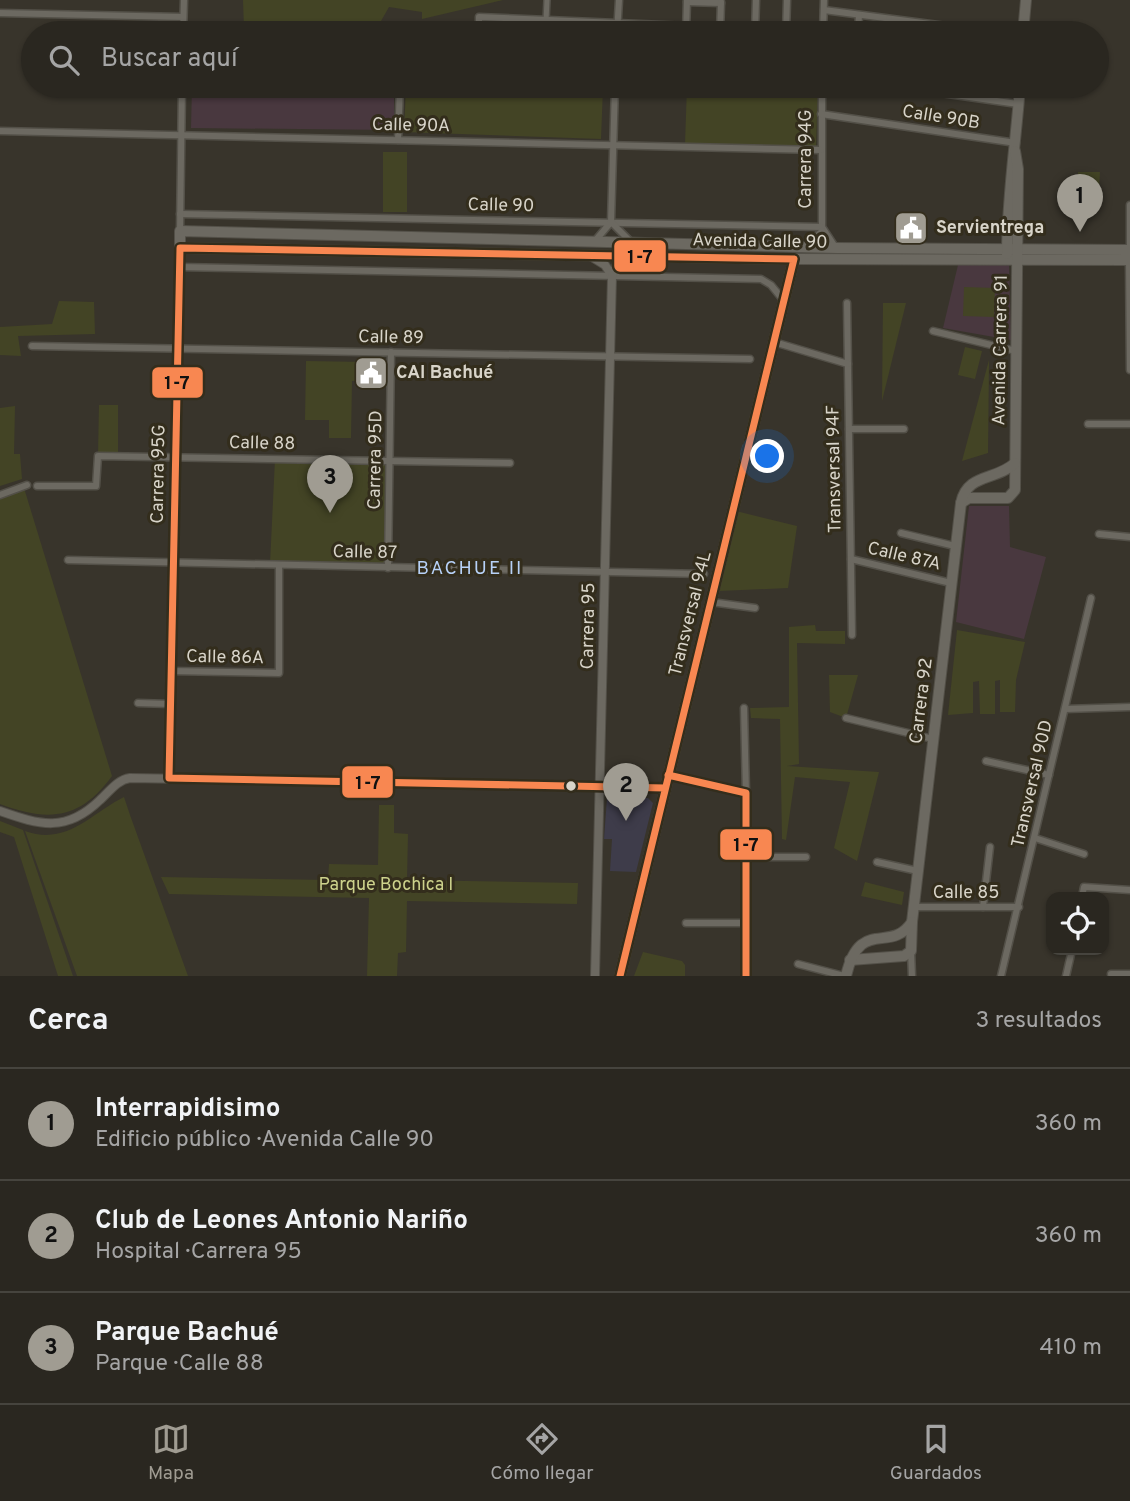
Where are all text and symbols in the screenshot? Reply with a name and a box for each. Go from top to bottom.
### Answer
search box [21,21,1109,98]
icon: search [45,41,83,79]
text: Buscar aquí [101,43,238,76]
street label: Calle 90B [900,101,982,135]
street label: Carrera 94G [795,109,818,209]
street label: Calle 90A [372,114,450,138]
pin: 1 [1057,174,1103,232]
street label: Calle 90 [467,194,535,218]
public building icon: Servientrega [892,209,930,247]
place label: Servientrega [936,217,1044,240]
street label: Avenida Calle 90 [692,229,828,255]
line badge: 1-7 [613,239,667,273]
text: 1-7 [627,246,653,270]
street label: Avenida Carrera 91 [988,274,1014,426]
street label: Calle 89 [358,326,424,350]
public building icon: CAI Bachué [352,354,390,392]
place label: CAI Bachué [396,362,493,385]
line badge: 1-7 [151,366,204,399]
text: 1-7 [164,372,190,396]
street label: Transversal 94F [822,405,848,533]
street label: Carrera 95D [364,410,388,510]
street label: Carrera 95G [147,424,171,524]
street label: Calle 88 [229,432,295,456]
your location [750,439,784,473]
pin: 3 [307,455,353,513]
street label: Calle 87A [865,537,943,577]
street label: Calle 87 [332,541,398,565]
street label: Transversal 94L [664,549,718,679]
district label: BACHUE II [417,557,523,581]
street label: Carrera 95 [577,582,601,670]
street label: Calle 86A [186,646,264,670]
street label: Carrera 92 [905,657,939,745]
street label: Transversal 90D [1007,718,1059,850]
pin: 2 [603,763,649,821]
line badge: 1-7 [341,765,394,799]
text: 1-7 [355,772,381,796]
unlabelled marker [564,779,578,793]
line badge: 1-7 [719,828,773,861]
text: 1-7 [733,834,759,858]
park label: Parque Bochica I [319,874,453,897]
street label: Calle 85 [933,882,999,905]
map controls [1046,892,1109,955]
button: locate [1046,892,1109,955]
text: Cerca [28,1003,108,1040]
text: 3 resultados [975,1007,1102,1036]
text: Interrapidisimo [95,1093,281,1126]
text: 1 [46,1110,56,1139]
text: 360 m [1035,1110,1102,1139]
text: Edificio público · Avenida Calle 90 [95,1126,434,1155]
text: Club de Leones Antonio Nariño [95,1205,468,1238]
text: 2 [44,1222,58,1251]
text: 360 m [1035,1222,1102,1251]
text: Hospital · Carrera 95 [95,1238,302,1267]
text: Parque Bachué [95,1317,279,1350]
text: 3 [44,1334,58,1363]
text: 410 m [1039,1334,1102,1363]
text: Parque · Calle 88 [95,1350,264,1379]
tab: Mapa [148,1420,194,1486]
tab: Cómo llegar [490,1420,594,1486]
tab: Guardados [890,1420,982,1486]

